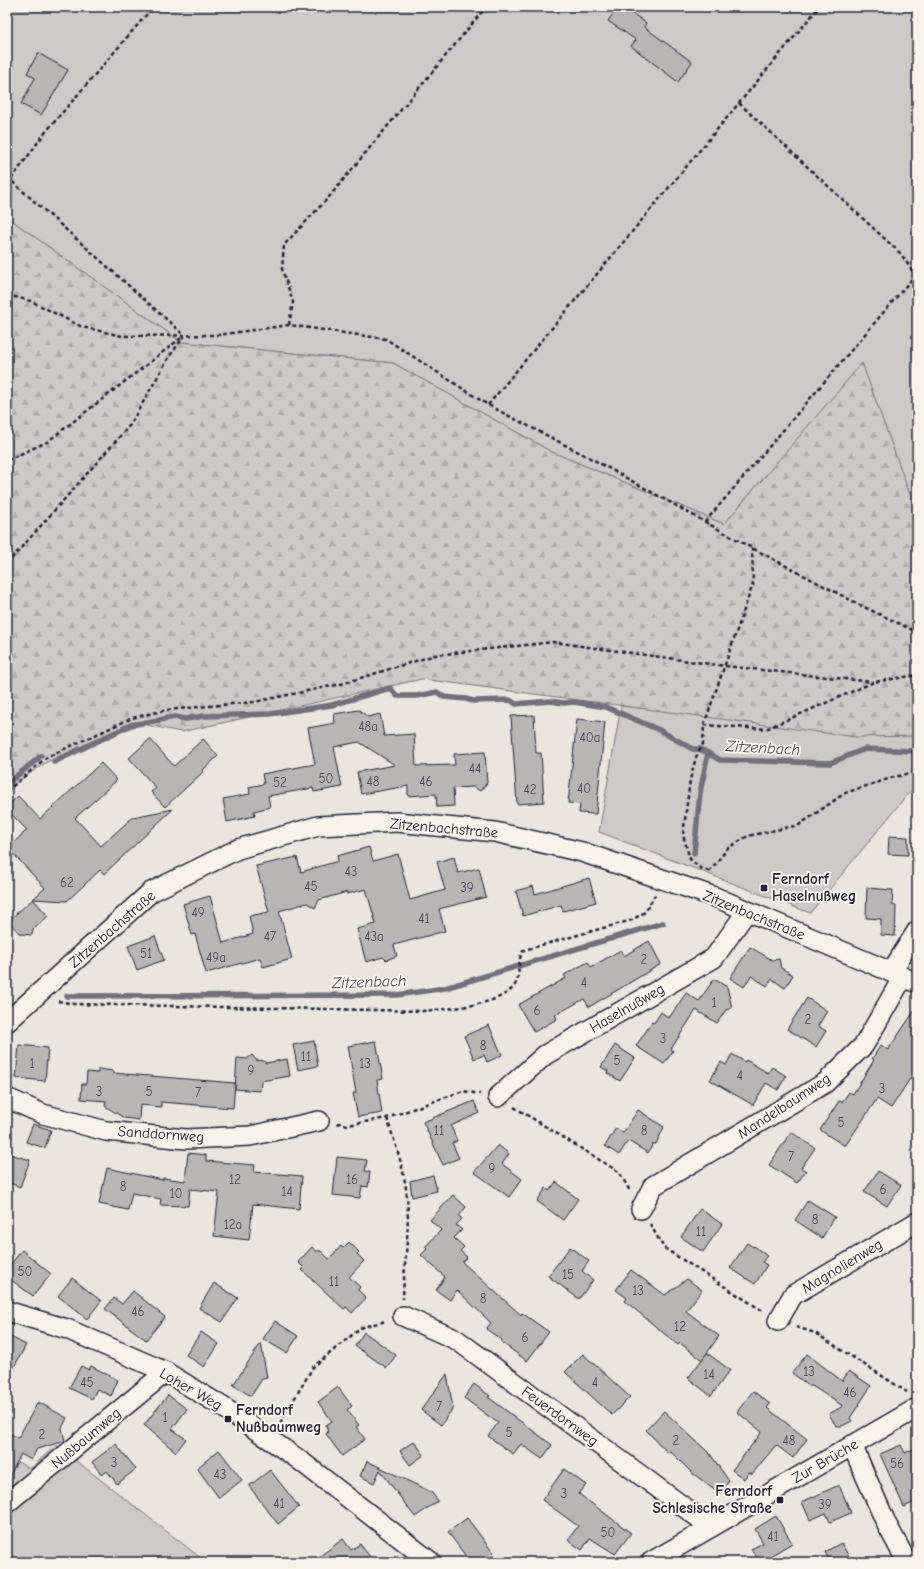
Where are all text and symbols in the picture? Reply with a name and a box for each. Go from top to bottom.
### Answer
house number: 48a [358,719,378,734]
house number: 40a [580,730,600,745]
water label: Zitzenbach [724,737,801,759]
house number: 44 [469,761,481,776]
house number: 50 [319,771,334,786]
house number: 48 [367,774,380,789]
house number: 46 [419,774,433,789]
house number: 52 [273,775,287,790]
house number: 40 [577,781,591,796]
house number: 42 [523,782,537,797]
street label: Zitzenbachstraße [389,814,499,842]
house number: 43 [345,864,357,879]
place label: Ferndorf Haselnußweg [772,870,856,905]
house number: 62 [60,875,74,890]
house number: 45 [304,879,318,894]
house number: 39 [460,880,474,895]
marker: Ferndorf Haselnußweg [759,883,769,893]
street label: Zitzenbachstraße [65,886,159,971]
street label: Zitzenbachstraße [700,886,808,944]
house number: 49 [191,905,205,920]
house number: 41 [418,911,430,926]
house number: 47 [264,929,276,944]
house number: 43a [364,929,384,944]
house number: 51 [140,946,152,961]
house number: 49a [206,950,226,965]
house number: 2 [641,952,648,967]
water label: Zitzenbach [330,972,407,992]
house number: 4 [581,975,587,990]
street label: Haselnußweg [586,979,668,1037]
house number: 1 [711,995,717,1010]
house number: 6 [533,1003,541,1018]
house number: 2 [805,1012,812,1027]
house number: 3 [660,1031,666,1046]
house number: 8 [480,1038,487,1053]
house number: 11 [301,1049,311,1064]
house number: 5 [613,1053,621,1068]
house number: 1 [29,1056,35,1071]
house number: 13 [359,1056,371,1071]
house number: 9 [248,1063,255,1078]
house number: 4 [737,1068,743,1083]
street label: Mandelbaumweg [734,1069,834,1143]
house number: 3 [879,1081,885,1096]
house number: 3 [96,1084,102,1099]
house number: 5 [145,1084,153,1099]
house number: 7 [195,1085,201,1100]
house number: 5 [837,1115,845,1130]
street label: Sanddornweg [117,1122,205,1146]
house number: 11 [434,1123,444,1138]
house number: 8 [641,1123,648,1138]
house number: 7 [788,1149,794,1164]
house number: 9 [489,1161,496,1176]
house number: 12 [229,1172,241,1187]
house number: 16 [346,1172,358,1187]
house number: 8 [120,1179,127,1194]
house number: 6 [879,1182,887,1197]
house number: 14 [281,1184,293,1199]
house number: 10 [169,1186,183,1201]
house number: 8 [812,1212,819,1227]
house number: 12a [224,1217,242,1232]
house number: 11 [696,1224,706,1239]
street label: Magnolienweg [798,1235,886,1297]
house number: 50 [18,1264,33,1279]
house number: 15 [562,1267,574,1282]
house number: 11 [329,1274,339,1289]
house number: 13 [632,1283,644,1298]
house number: 8 [480,1291,487,1306]
house number: 46 [131,1304,145,1319]
house number: 12 [674,1319,686,1334]
house number: 6 [521,1330,529,1345]
street label: Loher Weg [157,1364,225,1414]
house number: 13 [803,1364,815,1379]
house number: 14 [703,1367,715,1382]
house number: 45 [80,1375,94,1390]
house number: 4 [592,1375,598,1390]
street label: Feuerdornweg [518,1382,602,1450]
house number: 46 [843,1385,857,1400]
house number: 7 [436,1399,442,1414]
place label: Ferndorf Nußbaumweg [236,1401,321,1436]
street label: Nußbaumweg [47,1404,125,1472]
house number: 1 [162,1410,168,1425]
marker: Ferndorf Nußbaumweg [223,1414,233,1424]
house number: 5 [505,1425,513,1440]
house number: 2 [39,1427,46,1442]
house number: 2 [673,1433,680,1448]
house number: 48 [783,1433,796,1448]
street label: Zur Brüche [789,1435,862,1487]
house number: 3 [111,1455,117,1470]
house number: 56 [890,1456,904,1471]
house number: 43 [214,1467,226,1482]
place label: Ferndorf Schlesische Straße [652,1482,773,1517]
house number: 3 [561,1486,567,1501]
marker: Ferndorf Schlesische Straße [775,1495,785,1505]
house number: 41 [273,1496,285,1511]
house number: 39 [818,1497,832,1512]
house number: 50 [601,1525,616,1540]
house number: 41 [767,1529,779,1544]

